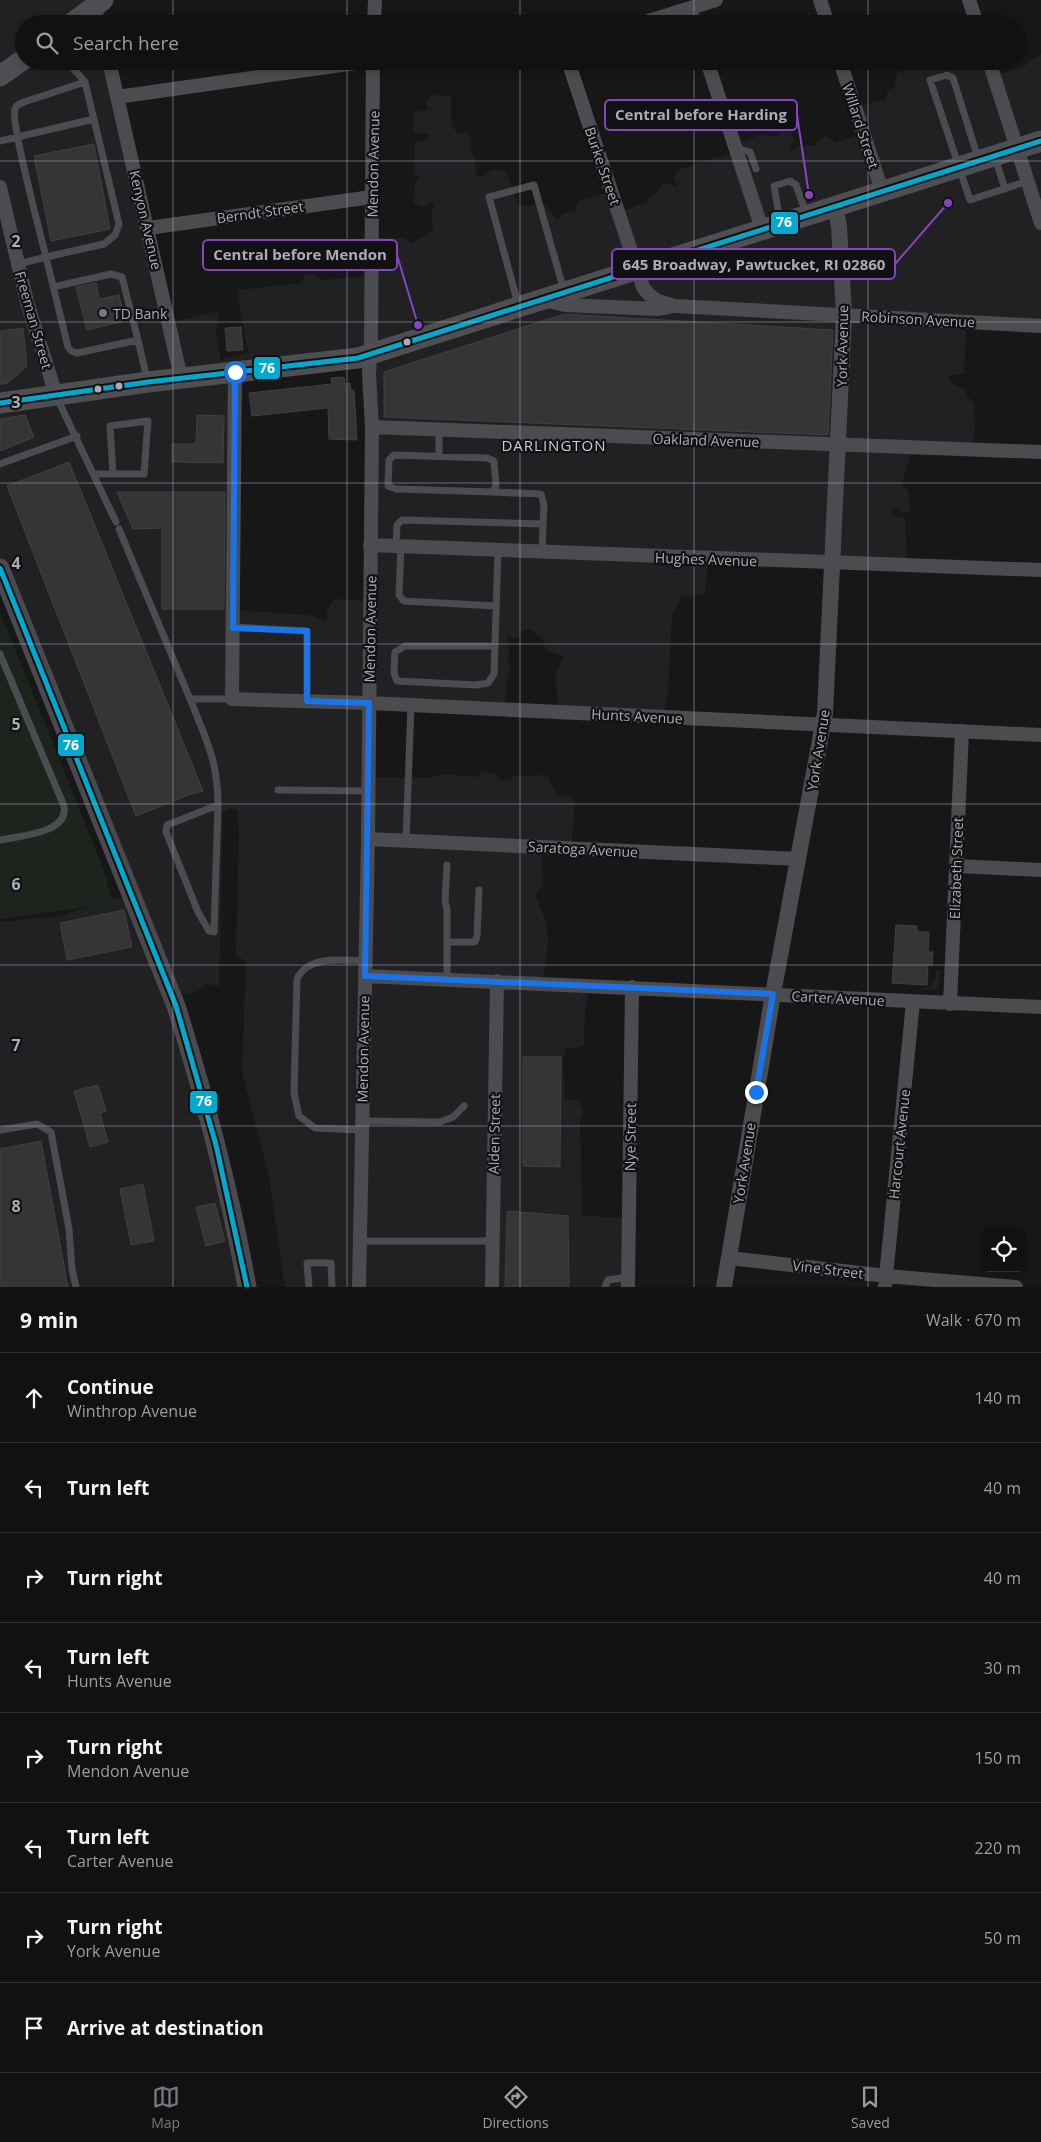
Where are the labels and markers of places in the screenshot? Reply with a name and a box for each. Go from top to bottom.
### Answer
callout: Central before Harding [605,100,797,130]
callout: Central before Mendon [203,240,397,270]
callout: 645 Broadway, Pawtucket, RI 02860 [612,249,895,279]
place label: TD Bank [113,304,168,323]
marker: TD Bank [97,307,109,319]
unlabelled marker [402,337,412,347]
unlabelled marker [114,381,124,391]
unlabelled marker [93,384,103,394]

